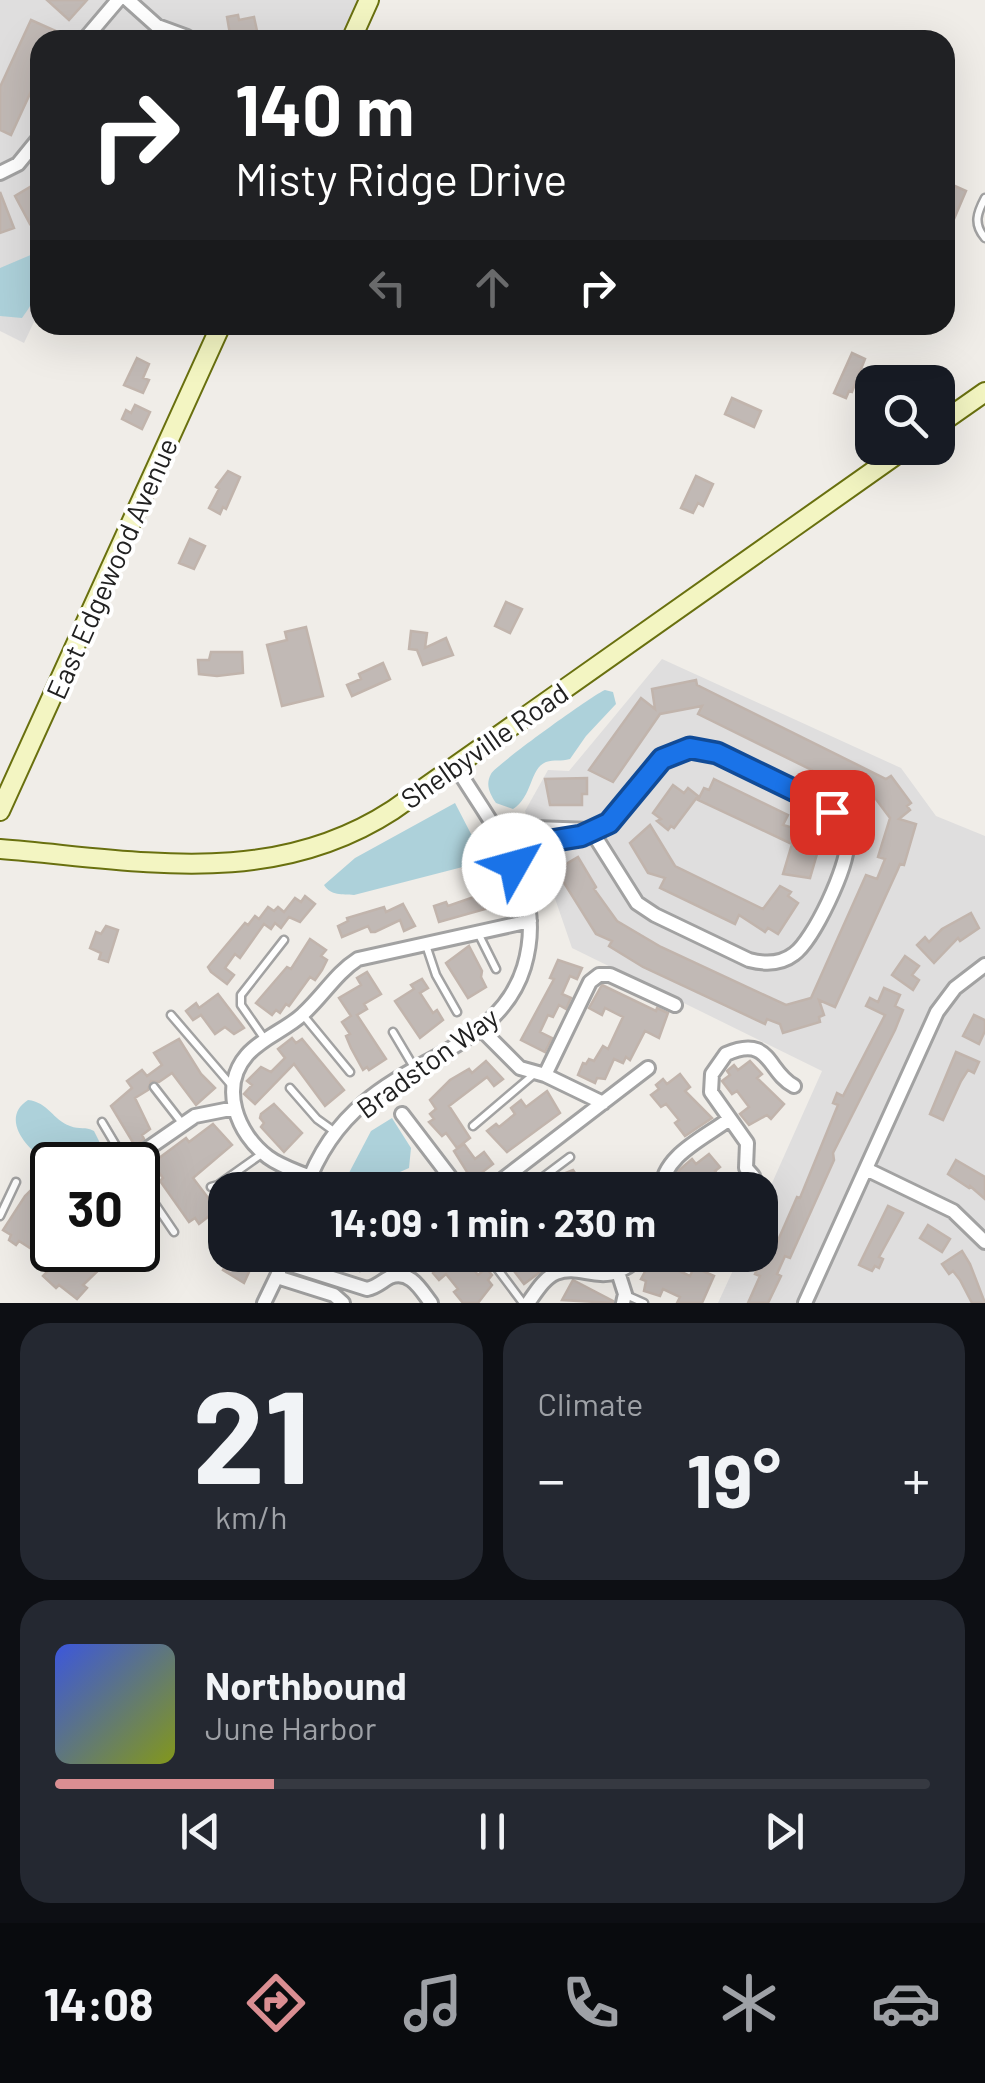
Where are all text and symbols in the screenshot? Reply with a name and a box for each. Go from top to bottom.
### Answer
text: 140 m [235,66,414,150]
icon: right [70,70,200,200]
text: Misty Ridge Drive [235,151,567,205]
icon: left [360,260,415,315]
icon: ahead [465,260,520,315]
icon: right [570,260,625,315]
map controls [855,365,955,465]
button: search [855,365,955,465]
street label: East Edgewood Avenue [38,432,184,704]
street label: Shelbyville Road [394,675,574,815]
pin [790,770,875,855]
icon: arrive [805,785,860,840]
position arrow [462,813,566,917]
street label: Bradston Way [350,999,505,1125]
speed limit sign: 30 [30,1142,160,1272]
text: 14:09 · 1 min · 230 m [330,1199,656,1245]
text: 21 [192,1354,310,1510]
text: Climate [538,1384,643,1422]
text: 19° [686,1433,781,1523]
text: − [538,1445,565,1511]
text: + [902,1445,930,1511]
text: km/h [215,1497,287,1535]
text: Northbound [205,1662,407,1708]
text: June Harbor [205,1708,376,1746]
icon: previous [173,1804,228,1859]
icon: pause [465,1804,520,1859]
icon: next [757,1804,812,1859]
icon: directions [241,1968,311,2038]
icon: music [398,1968,468,2038]
icon: phone [556,1968,626,2038]
icon: climate [714,1968,784,2038]
icon: car [871,1968,941,2038]
text: 14:08 [44,1976,153,2030]

